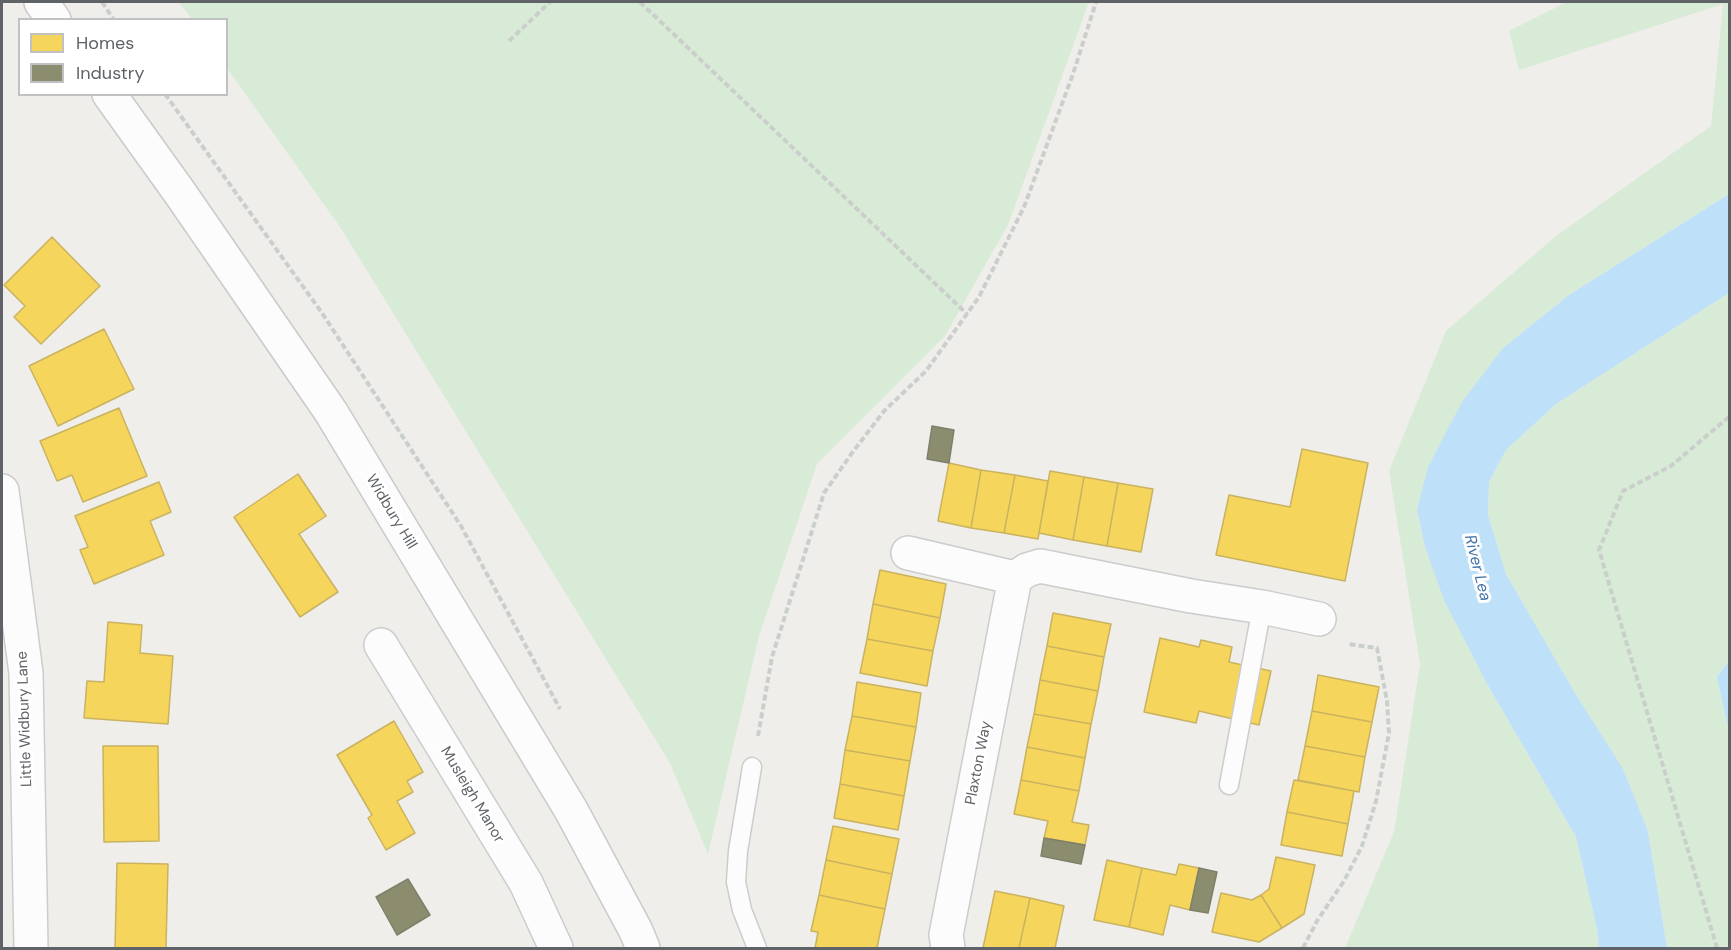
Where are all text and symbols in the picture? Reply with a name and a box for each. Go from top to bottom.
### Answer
legend [18,18,228,96]
text: Homes [76,31,134,55]
text: Industry [76,61,145,85]
street label: Widbury Hill [362,471,420,553]
water label: River Lea [1460,533,1494,603]
street label: Little Widbury Lane [14,651,36,787]
street label: Plaxton Way [962,720,996,806]
street label: Musleigh Manor [436,744,508,846]

